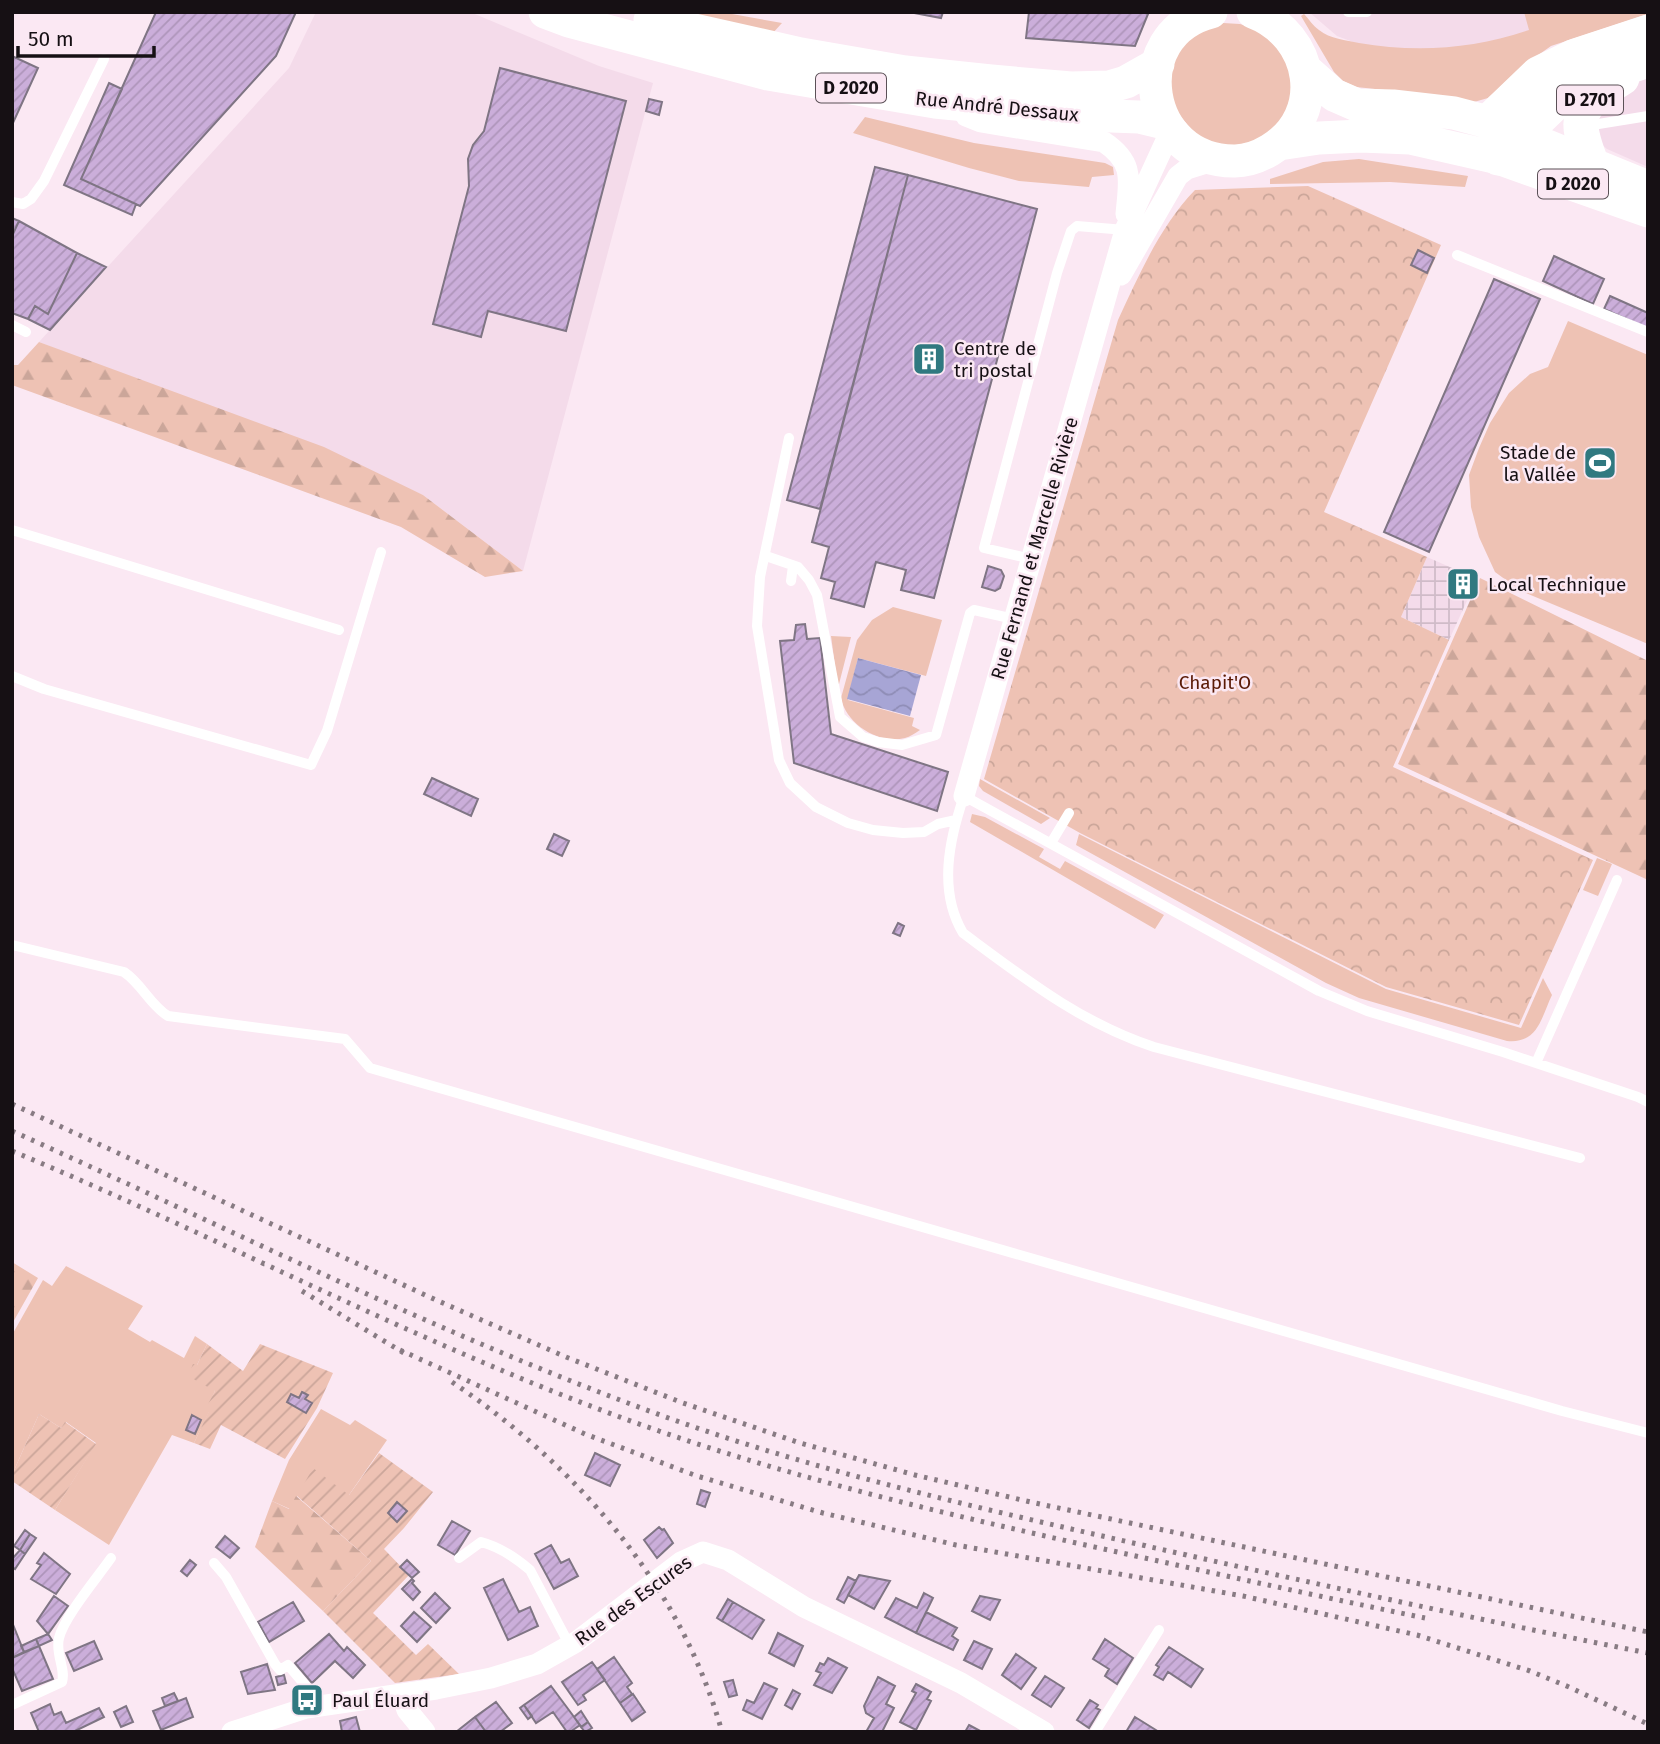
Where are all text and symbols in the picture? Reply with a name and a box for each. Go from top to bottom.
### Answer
scale bar [18,14,154,58]
text: 50 m [28,26,74,52]
road number: D 2020 [816,74,886,102]
street label: Rue André Dessaux [914,86,1081,127]
road number: D 2701 [1557,86,1623,114]
road number: D 2020 [1538,169,1608,198]
place label: Centre de tri postal [954,337,1036,382]
building icon: Centre de tri postal [910,340,948,378]
street label: Rue Fernand et Marcelle Rivière [986,414,1083,682]
place label: Stade de la Vallée [1500,441,1576,486]
sports icon: Stade de la Vallée [1581,444,1619,482]
building icon: Local Technique [1444,565,1482,603]
place label: Local Technique [1488,573,1626,596]
park label: Chapit'O [1179,671,1251,694]
street label: Rue des Escures [571,1550,696,1650]
bus stop icon: Paul Éluard [288,1681,326,1719]
place label: Paul Éluard [332,1689,429,1712]

